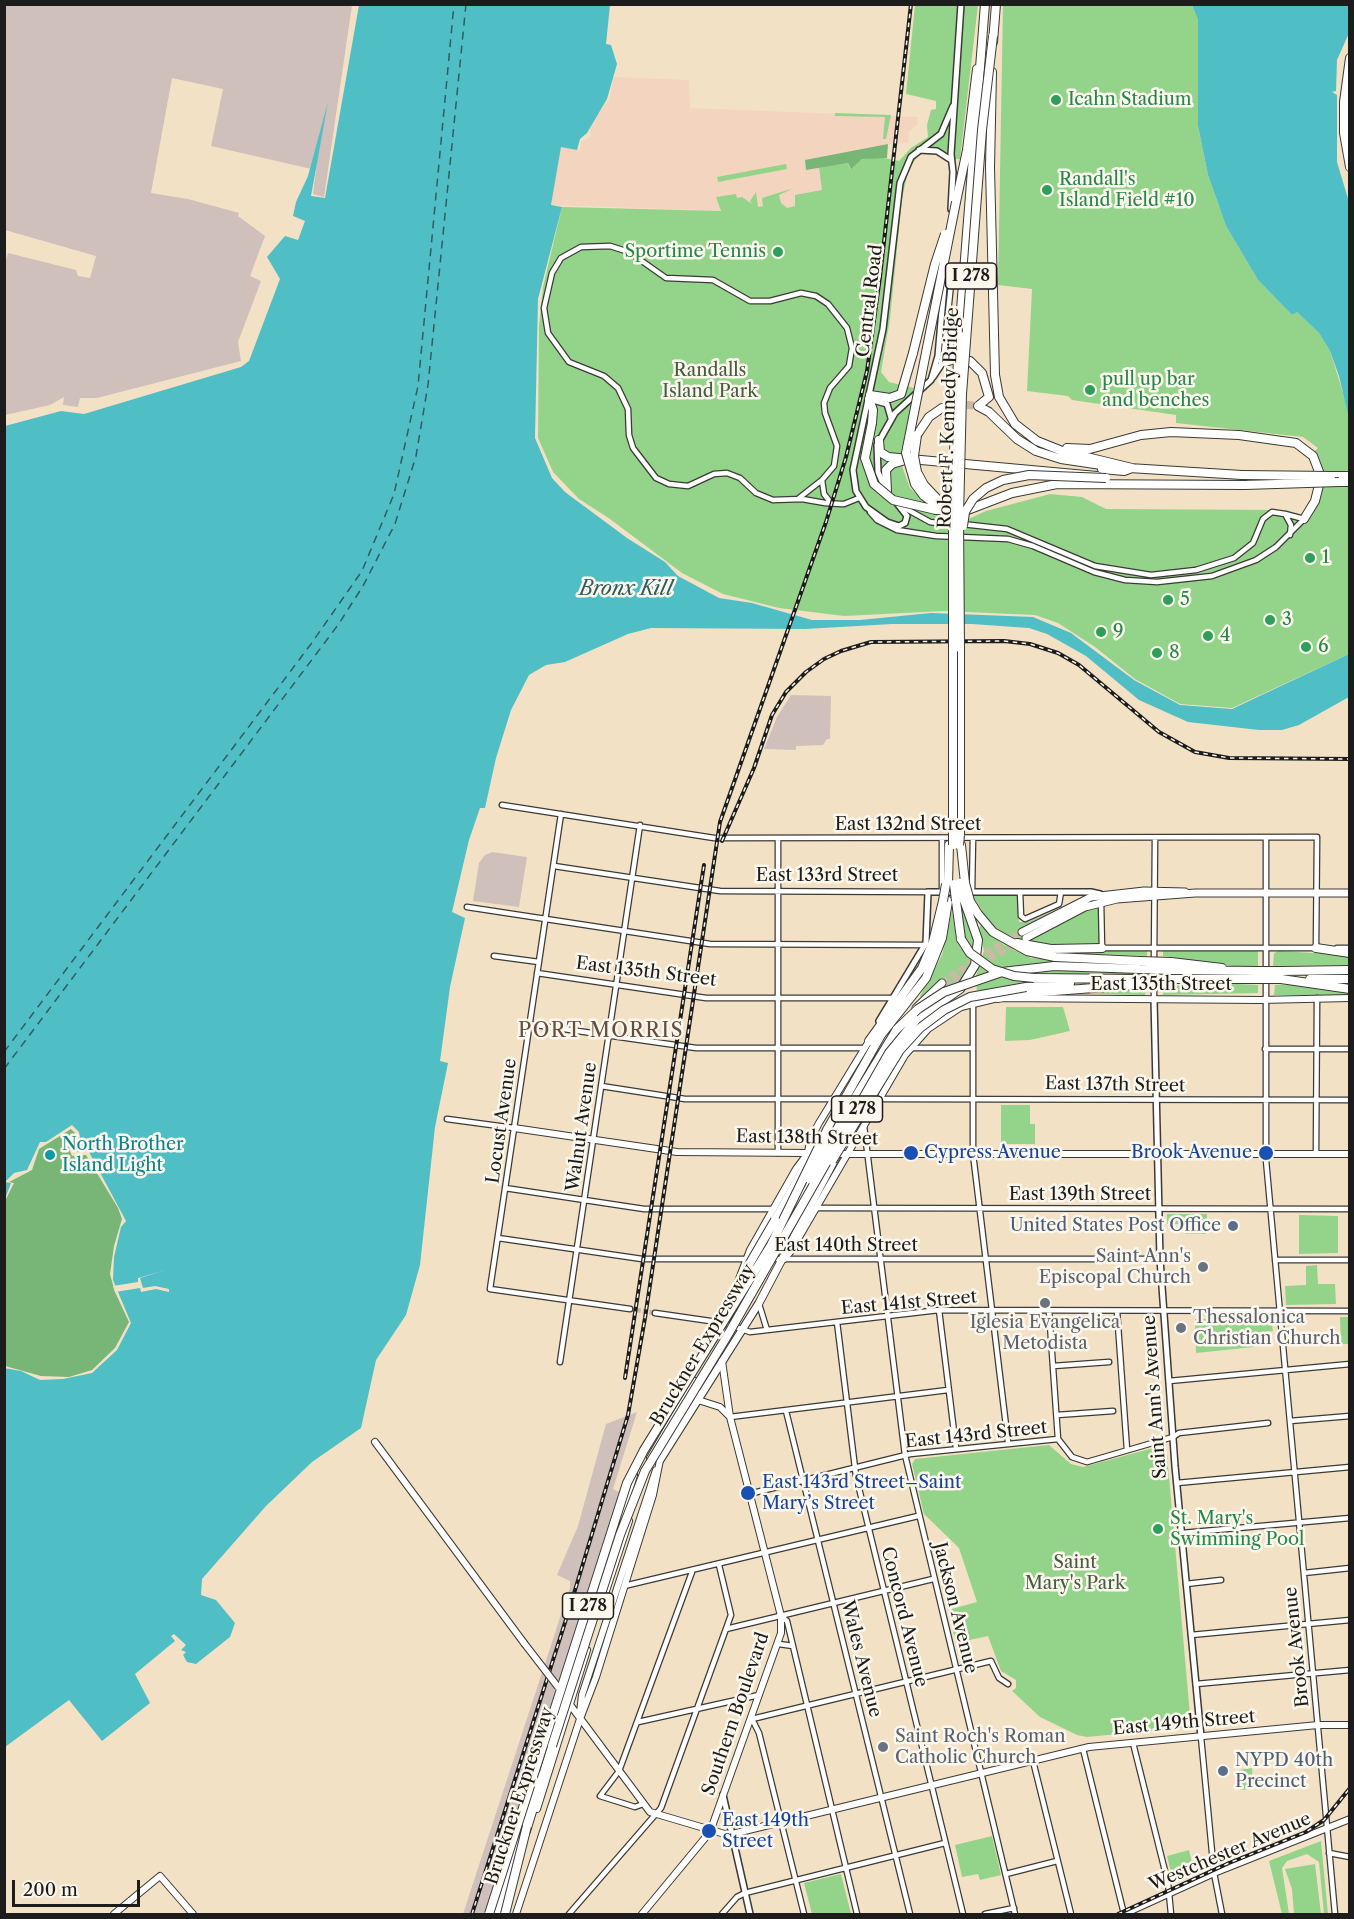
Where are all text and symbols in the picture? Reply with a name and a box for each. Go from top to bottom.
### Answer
place label: Icahn Stadium [1068,89,1192,111]
marker: Icahn Stadium [1049,93,1063,107]
place label: Randall's Island Field #10 [1059,169,1195,212]
marker: Randall's Island Field #10 [1040,183,1054,197]
place label: Sportime Tennis [624,241,766,263]
street label: Central Road [852,243,888,359]
marker: Sportime Tennis [771,245,785,259]
road number: I 278 [946,263,996,289]
street label: Robert F. Kennedy Bridge [934,307,964,529]
park label: Randalls Island Park [662,360,758,403]
place label: pull up bar and benches [1102,369,1209,412]
marker: pull up bar and benches [1083,383,1097,397]
place label: 1 [1322,547,1330,569]
marker: 1 [1303,551,1317,565]
water label: Bronx Kill [579,577,673,601]
place label: 5 [1180,589,1190,611]
marker: 5 [1161,593,1175,607]
place label: 3 [1282,609,1292,631]
marker: 3 [1263,613,1277,627]
place label: 9 [1113,621,1124,643]
marker: 9 [1094,625,1108,639]
place label: 4 [1220,625,1230,647]
marker: 4 [1201,629,1215,643]
place label: 6 [1318,636,1329,658]
marker: 6 [1299,640,1313,654]
place label: 8 [1169,642,1180,664]
marker: 8 [1150,646,1164,660]
street label: East 132nd Street [835,814,981,836]
street label: East 133rd Street [756,865,898,887]
street label: East 135th Street [574,953,718,991]
street label: East 135th Street [1090,974,1232,996]
district label: PORT MORRIS [518,1019,684,1043]
street label: Locust Avenue [483,1057,521,1185]
street label: Walnut Avenue [562,1061,602,1193]
street label: East 137th Street [1045,1073,1185,1097]
road number: I 278 [832,1096,882,1122]
street label: East 138th Street [736,1126,878,1150]
place label: North Brother Island Light [62,1134,184,1176]
place label: Cypress Avenue [924,1142,1061,1164]
place label: Brook Avenue [1131,1142,1252,1164]
marker: Cypress Avenue [902,1144,920,1162]
marker: Brook Avenue [1257,1144,1275,1162]
marker: North Brother Island Light [43,1148,57,1162]
street label: East 139th Street [1009,1184,1151,1206]
place label: United States Post Office [1010,1215,1221,1237]
marker: United States Post Office [1226,1219,1240,1233]
street label: East 140th Street [774,1235,918,1257]
place label: Saint Ann's Episcopal Church [1039,1246,1191,1288]
street label: Bruckner Expressway [646,1260,760,1430]
marker: Saint Ann's Episcopal Church [1196,1260,1210,1274]
street label: East 141st Street [840,1286,978,1320]
marker: Iglesia Evangelica Metodista [1038,1296,1052,1310]
place label: Thessalonica Christian Church [1193,1307,1341,1350]
place label: Iglesia Evangelica Metodista [970,1312,1120,1354]
street label: Saint Ann's Avenue [1139,1314,1171,1480]
marker: Thessalonica Christian Church [1174,1321,1188,1335]
street label: East 143rd Street [904,1417,1048,1453]
place label: East 143rd Street–Saint Mary’s Street [762,1472,961,1514]
marker: East 143rd Street–Saint Mary’s Street [739,1484,757,1502]
place label: St. Mary's Swimming Pool [1170,1508,1304,1550]
marker: St. Mary's Swimming Pool [1151,1522,1165,1536]
street label: Jackson Avenue [928,1540,982,1676]
street label: Concord Avenue [876,1545,932,1689]
park label: Saint Mary's Park [1025,1552,1125,1594]
street label: Brook Avenue [1280,1586,1314,1708]
road number: I 278 [562,1593,614,1619]
street label: Wales Avenue [836,1598,886,1720]
street label: Southern Boulevard [698,1630,774,1798]
street label: Bruckner Expressway [481,1705,559,1887]
street label: East 149th Street [1112,1706,1256,1740]
place label: Saint Roch's Roman Catholic Church [895,1726,1066,1768]
marker: Saint Roch's Roman Catholic Church [876,1740,890,1754]
place label: NYPD 40th Precinct [1235,1750,1333,1792]
marker: NYPD 40th Precinct [1216,1764,1230,1778]
street label: Westchester Avenue [1146,1808,1314,1896]
place label: East 149th Street [722,1810,809,1852]
marker: East 149th Street [700,1822,718,1840]
scale bar [15,1868,142,1906]
text: 200 m [23,1879,78,1901]

